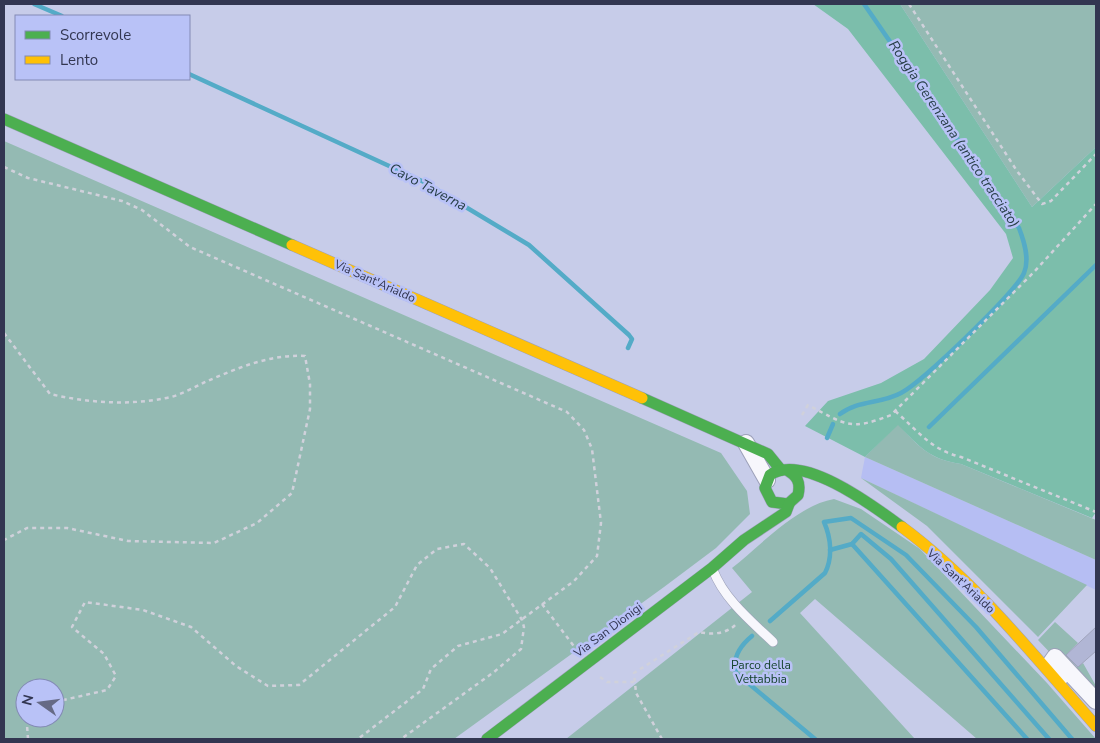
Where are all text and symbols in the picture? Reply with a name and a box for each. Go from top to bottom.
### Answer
legend [15,15,190,80]
text: Scorrevole [60,25,131,45]
water label: Roggia Gerenzana (antico tracciato) [884,37,1024,231]
text: Lento [60,50,98,70]
water label: Cavo Taverna [386,159,470,215]
street label: Via Sant'Arialdo [331,256,418,306]
street label: Via Sant'Arialdo [923,545,999,617]
street label: Via San Dionigi [570,599,646,662]
park label: Parco della Vettabbia [731,657,791,687]
north arrow [15,678,65,728]
text: N [17,693,38,707]

